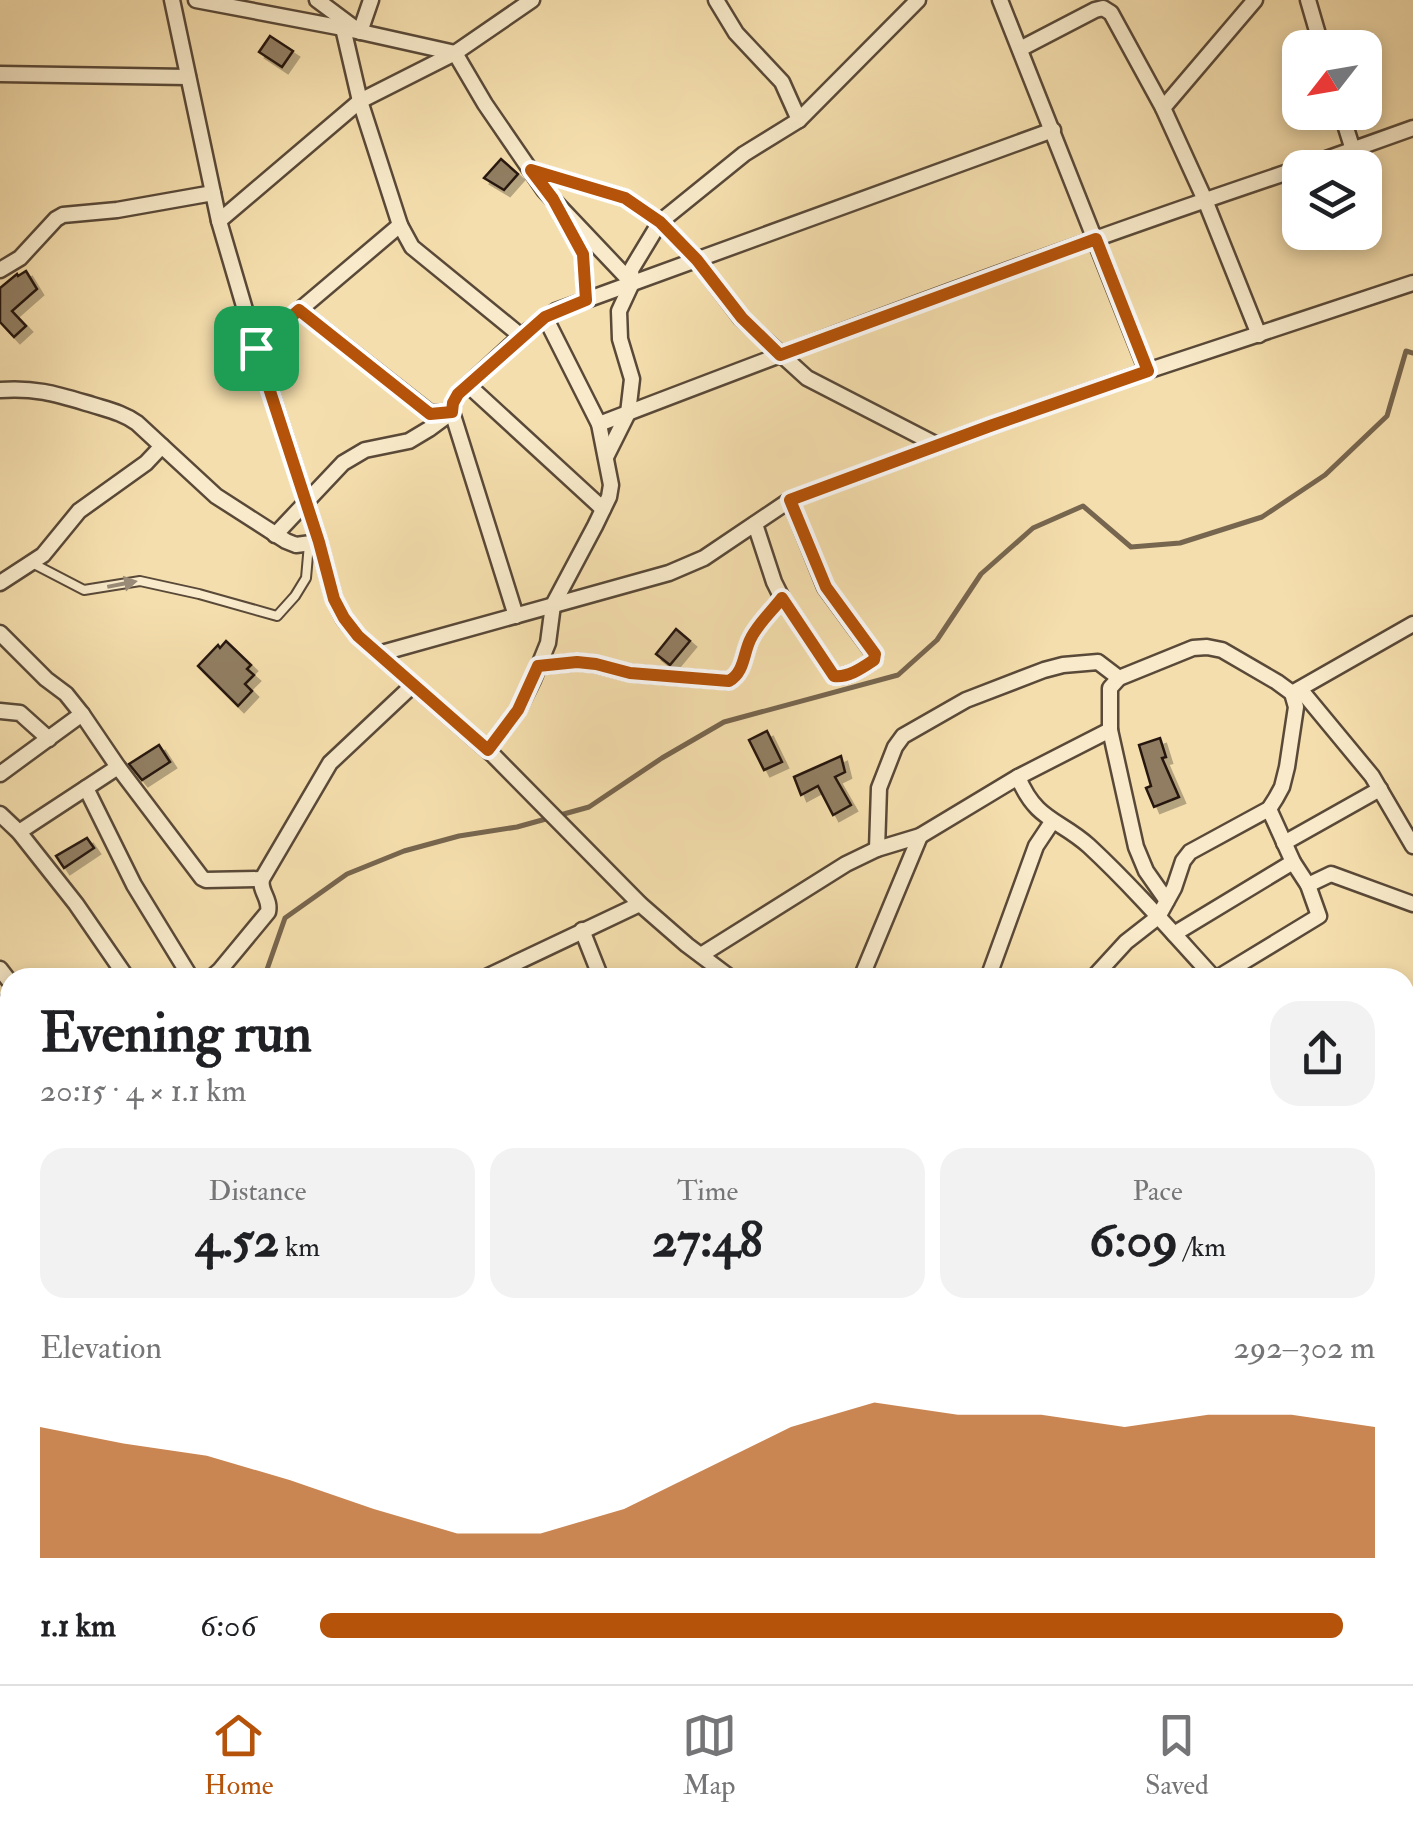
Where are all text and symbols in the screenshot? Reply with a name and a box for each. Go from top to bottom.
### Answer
north arrow [1282,30,1382,130]
map controls [1282,30,1382,250]
button: layers [1282,150,1382,250]
pin [214,306,299,391]
icon: arrive [229,321,284,376]
one-way arrow [107,576,138,591]
text: Evening run [40,999,312,1068]
button: share [1270,1001,1375,1106]
text: 20:15 · 4 × 1.1 km [40,1071,246,1111]
text: Distance [209,1174,306,1209]
text: Time [677,1174,738,1209]
text: Pace [1132,1174,1183,1209]
text: 4.52 [195,1209,279,1272]
text: 27:48 [652,1209,763,1272]
text: 6:09 [1089,1209,1178,1272]
text: km [279,1230,320,1265]
text: /km [1178,1230,1226,1265]
text: Elevation [40,1328,162,1368]
text: 292–302 m [1234,1328,1375,1368]
text: 1.1 km [40,1606,116,1646]
text: 6:06 [200,1606,257,1646]
tab: Home [204,1708,273,1803]
tab: Map [682,1708,737,1803]
tab: Saved [1145,1708,1209,1803]

